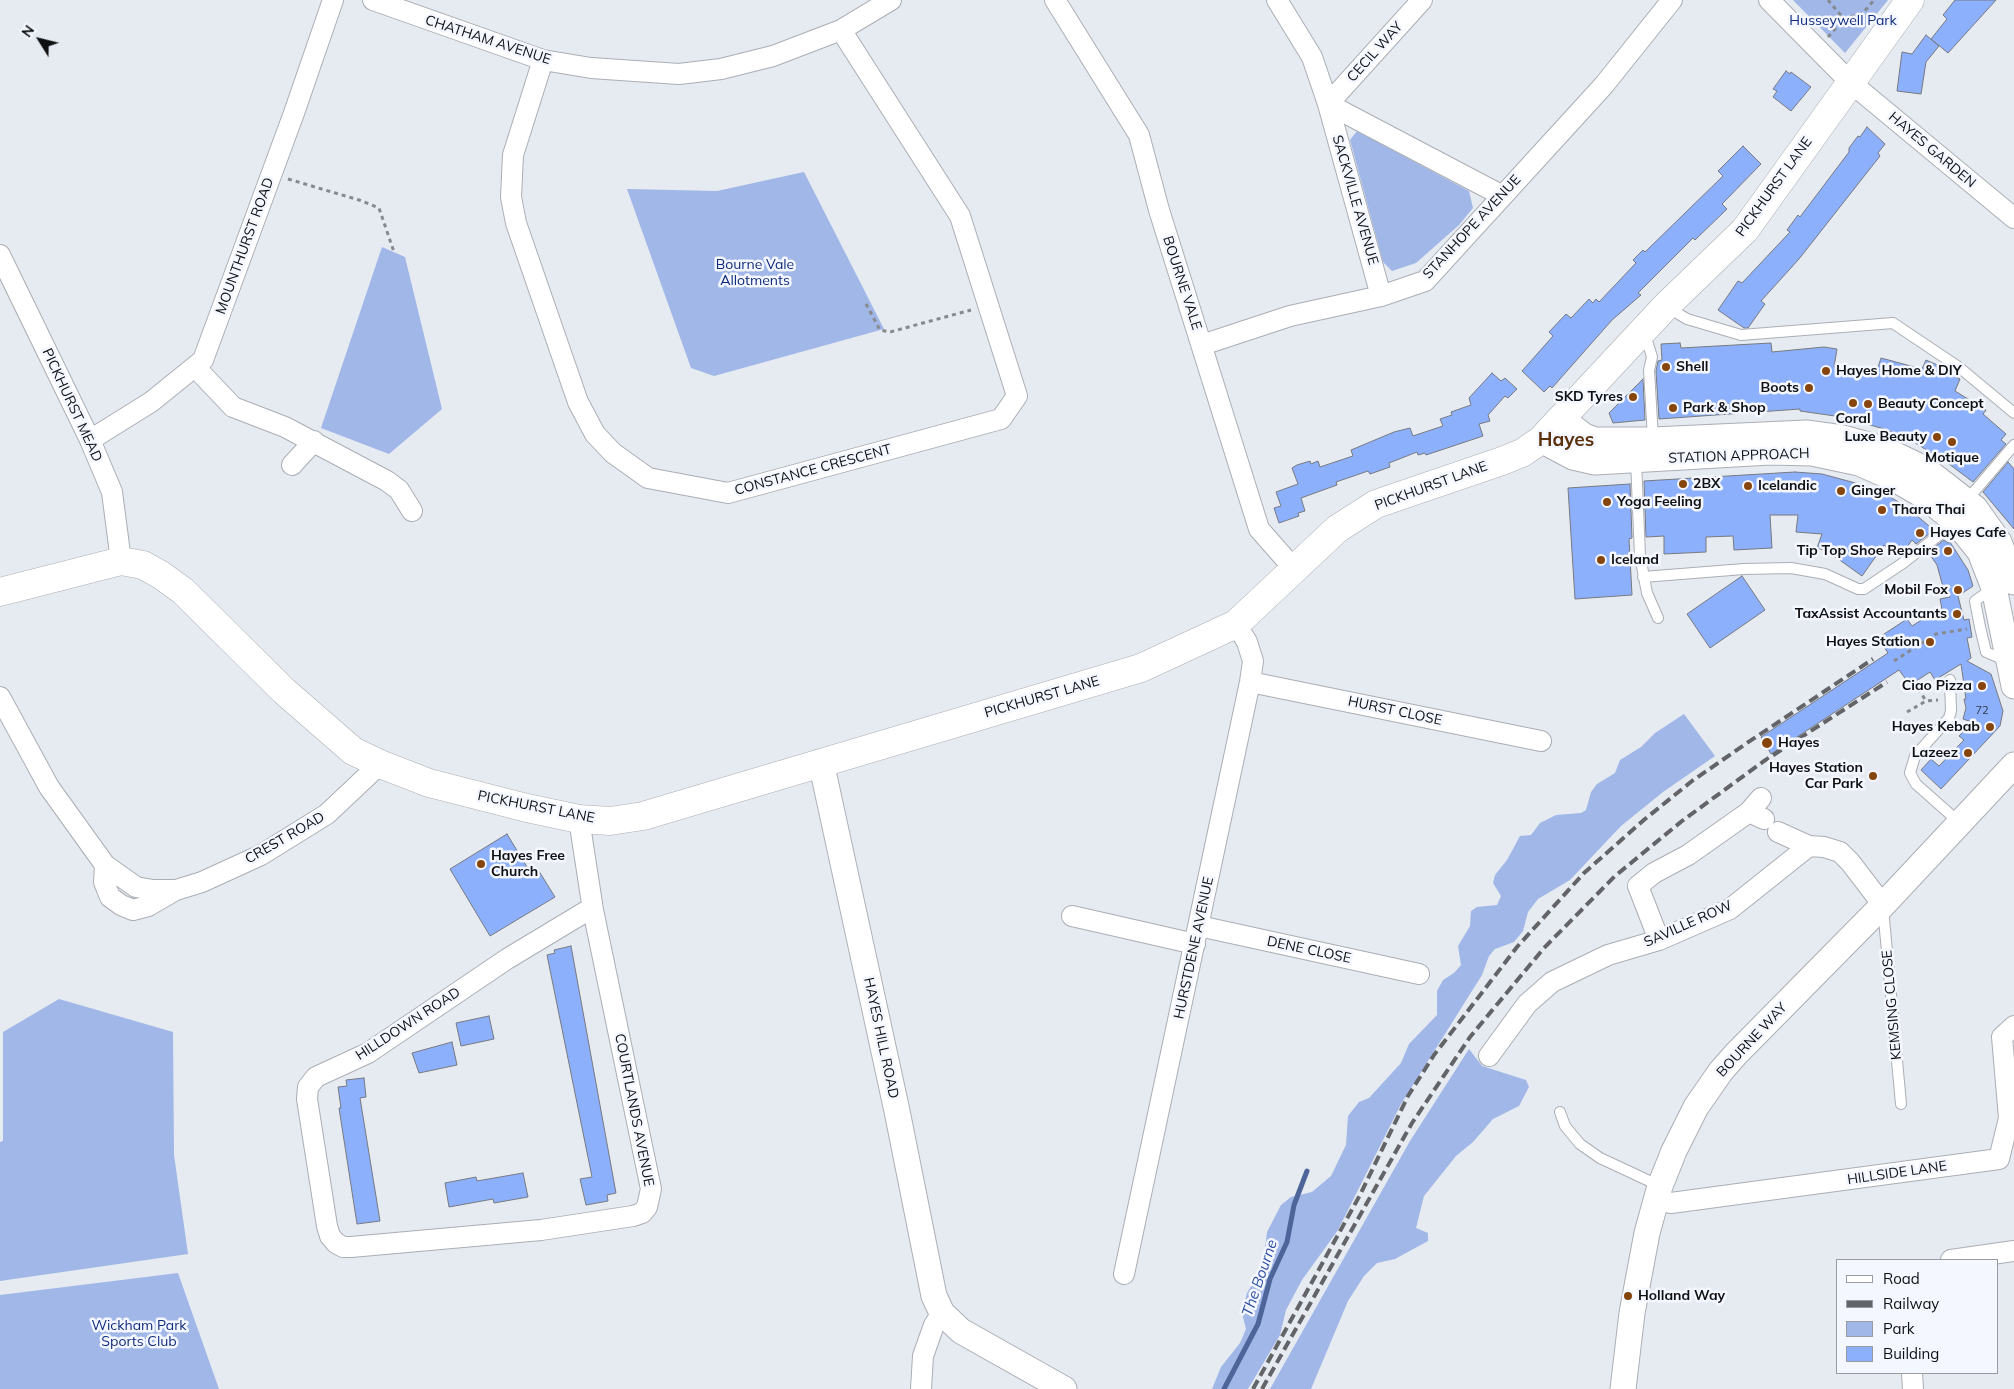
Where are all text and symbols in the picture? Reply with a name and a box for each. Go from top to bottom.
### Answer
street label: CHATHAM AVENUE [423,12,553,68]
park label: Husseywell Park [1789,13,1897,29]
north arrow [15,15,65,65]
street label: CECIL WAY [1344,19,1406,85]
text: N [17,22,38,41]
street label: HAYES GARDEN [1885,109,1979,191]
street label: SACKVILLE AVENUE [1328,133,1382,267]
street label: PICKHURST LANE [1732,134,1816,240]
street label: STANHOPE AVENUE [1420,172,1524,282]
street label: MOUNTHURST ROAD [212,175,278,317]
street label: BOURNE VALE [1159,234,1205,332]
park label: Bourne Vale Allotments [716,257,794,290]
street label: PICKHURST MEAD [38,346,106,464]
place label: Shell [1676,359,1708,375]
marker: Shell [1660,361,1672,373]
place label: Hayes Home & DIY [1836,363,1962,379]
marker: Hayes Home & DIY [1820,365,1832,377]
place label: Boots [1761,380,1799,396]
marker: Boots [1803,382,1815,394]
place label: SKD Tyres [1555,389,1623,405]
marker: SKD Tyres [1627,391,1639,403]
place label: Beauty Concept [1878,396,1984,412]
marker: Coral [1847,397,1859,409]
marker: Beauty Concept [1862,398,1874,410]
place label: Park & Shop [1683,400,1766,416]
marker: Park & Shop [1667,402,1679,414]
place label: Coral [1835,411,1871,427]
district label: Hayes [1538,429,1594,451]
place label: Luxe Beauty [1845,429,1927,445]
marker: Luxe Beauty [1931,431,1943,443]
marker: Motique [1946,436,1958,448]
street label: CONSTANCE CRESCENT [733,441,893,499]
street label: STATION APPROACH [1668,445,1810,467]
place label: Motique [1925,450,1979,466]
street label: PICKHURST LANE [1372,458,1490,514]
place label: 2BX [1693,476,1720,492]
marker: 2BX [1677,478,1689,490]
place label: Icelandic [1758,478,1817,494]
marker: Icelandic [1742,480,1754,492]
place label: Ginger [1851,483,1895,499]
marker: Ginger [1835,485,1847,497]
place label: Yoga Feeling [1617,494,1702,510]
marker: Yoga Feeling [1601,496,1613,508]
place label: Thara Thai [1892,502,1965,518]
marker: Thara Thai [1876,504,1888,516]
place label: Hayes Cafe [1930,525,2006,541]
marker: Hayes Cafe [1914,527,1926,539]
place label: Tip Top Shoe Repairs [1797,543,1938,559]
marker: Tip Top Shoe Repairs [1942,545,1954,557]
place label: Iceland [1611,552,1659,568]
marker: Iceland [1595,554,1607,566]
place label: Mobil Fox [1884,582,1948,598]
marker: Mobil Fox [1952,584,1964,596]
place label: TaxAssist Accountants [1795,606,1947,622]
marker: TaxAssist Accountants [1951,608,1963,620]
place label: Hayes Station [1826,634,1920,650]
marker: Hayes Station [1924,636,1936,648]
street label: PICKHURST LANE [983,673,1101,721]
place label: Ciao Pizza [1902,678,1972,694]
marker: Ciao Pizza [1976,680,1988,692]
street label: HURST CLOSE [1346,693,1444,729]
house number: 72 [1975,704,1989,718]
place label: Hayes Kebab [1892,719,1980,735]
marker: Hayes Kebab [1984,721,1996,733]
place label: Hayes [1778,735,1820,751]
marker: Hayes [1760,736,1774,750]
place label: Lazeez [1912,745,1958,761]
marker: Lazeez [1962,747,1974,759]
place label: Hayes Station Car Park [1769,760,1863,792]
marker: Hayes Station Car Park [1867,770,1879,782]
street label: PICKHURST LANE [476,787,596,827]
street label: CREST ROAD [242,808,328,868]
place label: Hayes Free Church [491,848,565,880]
marker: Hayes Free Church [475,858,487,870]
street label: HURSTDENE AVENUE [1171,875,1217,1021]
street label: SAVILLE ROW [1641,897,1735,951]
street label: DENE CLOSE [1265,933,1353,967]
street label: KEMSING CLOSE [1879,949,1905,1061]
street label: HAYES HILL ROAD [860,976,902,1100]
street label: HILLDOWN ROAD [353,984,463,1064]
street label: BOURNE WAY [1713,999,1791,1081]
street label: COURTLANDS AVENUE [611,1032,657,1188]
street label: HILLSIDE LANE [1846,1158,1948,1188]
water label: The Bourne [1239,1237,1281,1319]
legend [1836,1259,1999,1374]
text: Road [1883,1269,1920,1288]
place label: Holland Way [1638,1288,1725,1304]
marker: Holland Way [1622,1290,1634,1302]
text: Railway [1883,1294,1939,1313]
park label: Wickham Park Sports Club [91,1318,187,1350]
text: Park [1883,1319,1915,1338]
text: Building [1883,1344,1939,1363]

